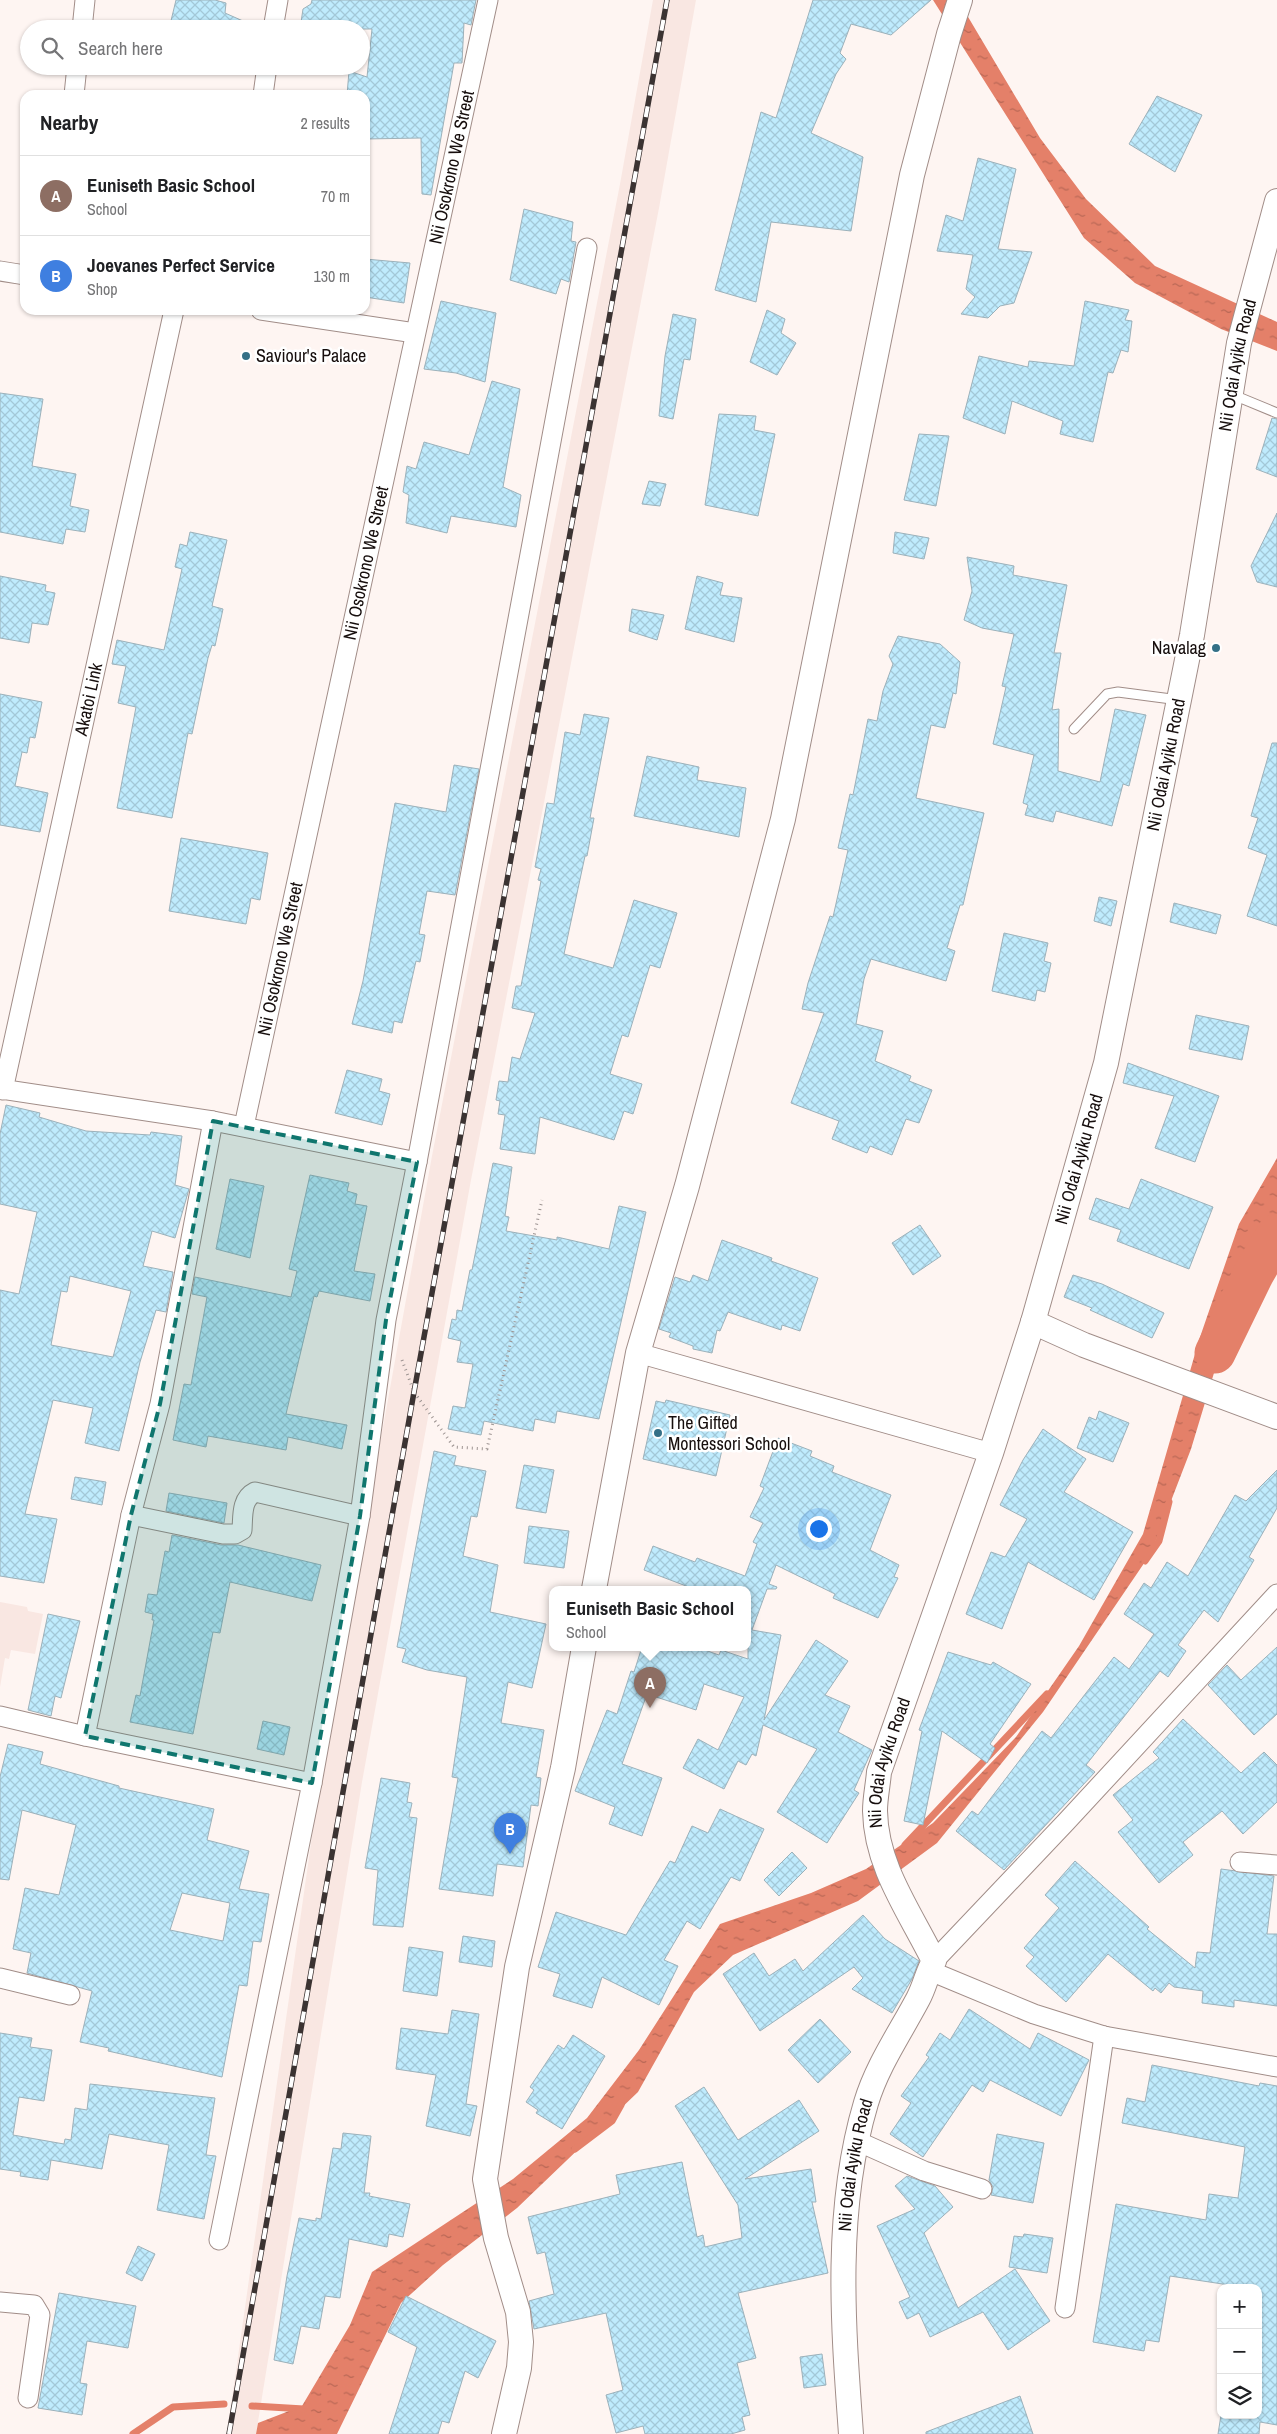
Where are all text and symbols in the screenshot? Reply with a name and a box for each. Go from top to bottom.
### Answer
search box [20,20,370,75]
icon: search [38,34,66,62]
text: Search here [78,35,163,61]
street label: Nii Osokrono We Street [422,88,480,246]
text: Nearby [40,108,98,137]
text: 2 results [300,112,350,134]
text: Euniseth Basic School [87,172,255,198]
text: A [51,185,61,207]
text: 70 m [321,185,350,207]
text: School [87,198,127,220]
text: Joevanes Perfect Service [87,252,275,278]
text: B [51,265,61,287]
text: 130 m [314,265,350,287]
text: Shop [87,278,118,300]
street label: Nii Odai Ayiku Road [1212,296,1262,433]
place label: Saviour's Palace [256,343,366,368]
marker: Saviour's Palace [240,350,252,362]
street label: Nii Osokrono We Street [337,484,394,642]
place label: Navalag [1152,635,1207,660]
marker: Navalag [1210,642,1222,654]
street label: Akatoi Link [68,660,108,739]
street label: Nii Odai Ayiku Road [1140,696,1191,833]
street label: Nii Osokrono We Street [251,880,309,1038]
street label: Nii Odai Ayiku Road [1048,1091,1109,1227]
place label: The Gifted Montessori School [668,1410,790,1456]
marker: The Gifted Montessori School [652,1427,664,1439]
your location [806,1516,832,1542]
popup [549,1586,751,1651]
text: Euniseth Basic School [566,1595,734,1621]
text: School [566,1621,606,1643]
pin: A [634,1667,666,1708]
street label: Nii Odai Ayiku Road [862,1694,916,1829]
pin: B [494,1813,526,1854]
street label: Nii Odai Ayiku Road [832,2095,879,2232]
map controls [1217,2284,1262,2419]
button: + [1217,2284,1262,2329]
button: − [1217,2329,1262,2374]
button: layers [1217,2374,1262,2419]

